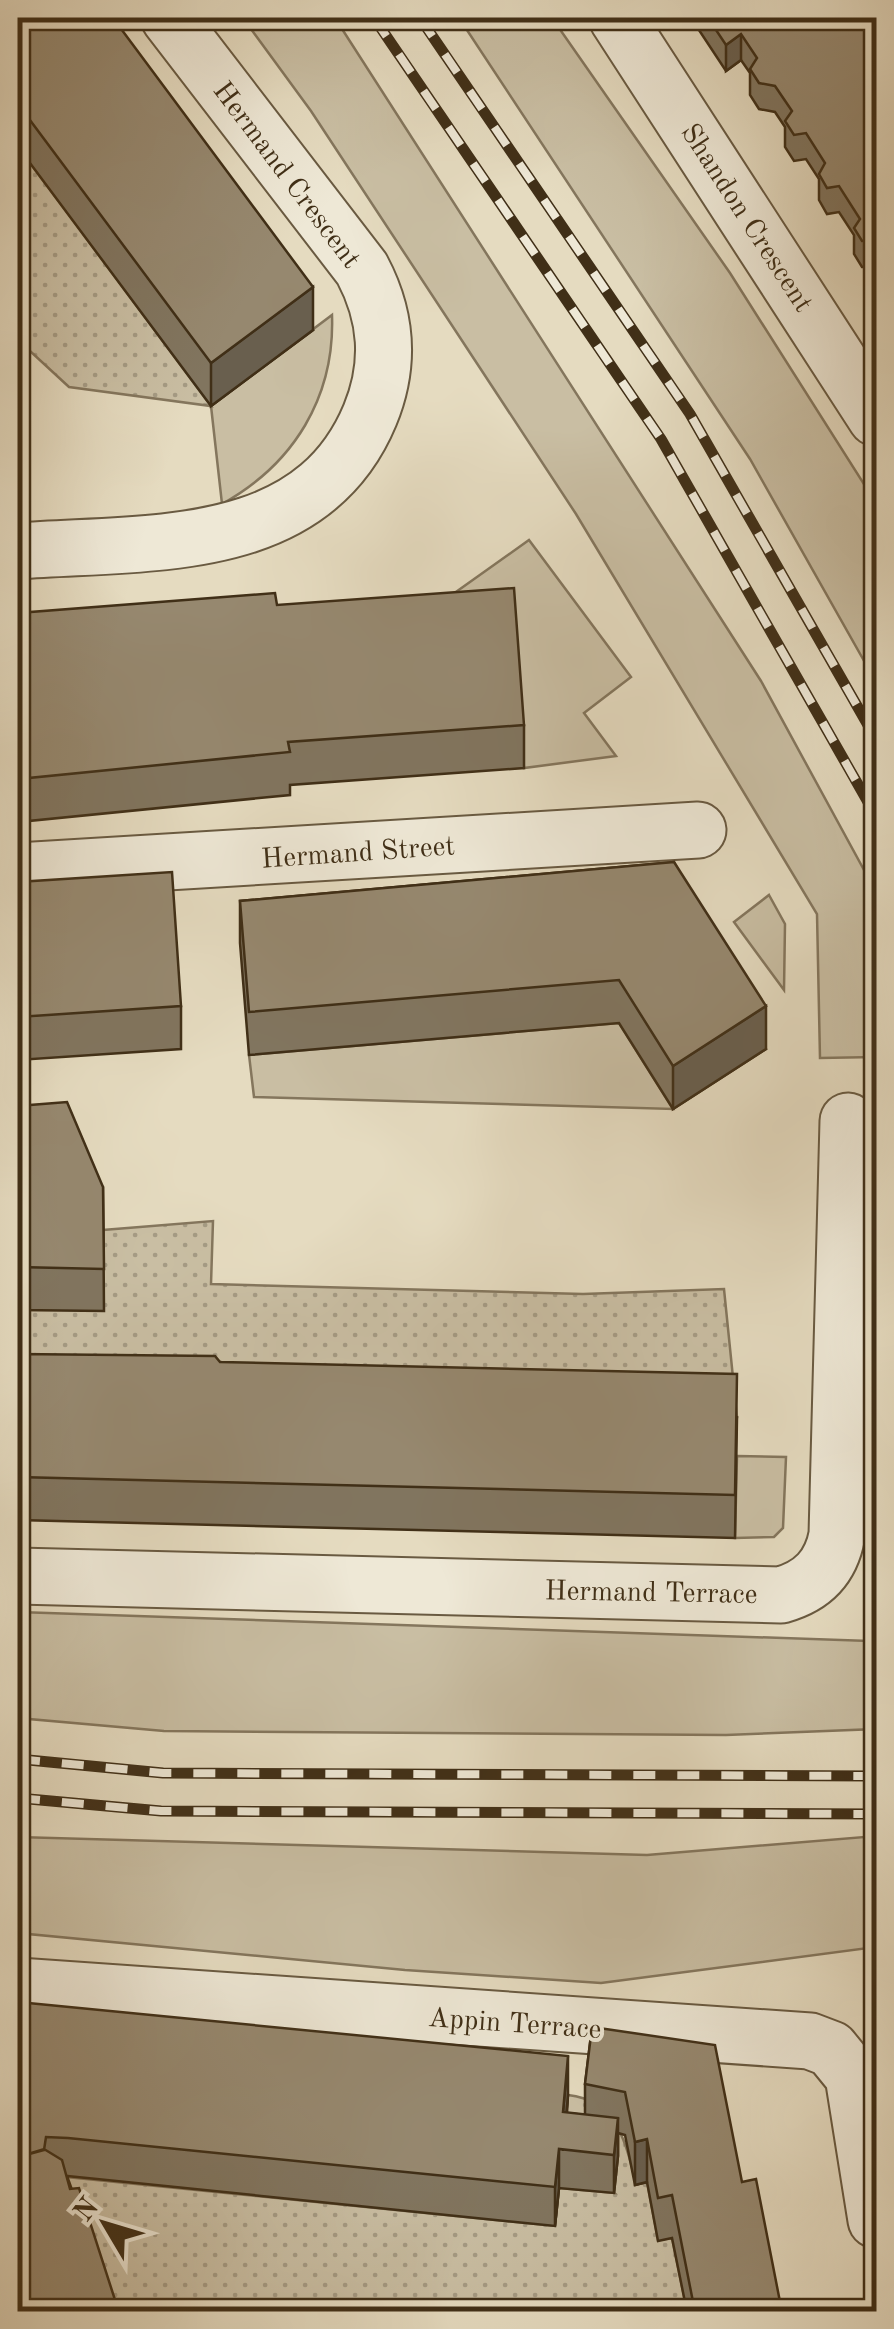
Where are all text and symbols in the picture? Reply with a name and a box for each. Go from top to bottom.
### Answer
street label: Hermand Crescent [207,77,365,274]
street label: Shandon Crescent [674,119,817,318]
street label: Hermand Street [260,833,456,875]
street label: Hermand Terrace [544,1578,758,1610]
street label: Appin Terrace [427,2005,602,2045]
north arrow [55,2174,155,2274]
text: N [70,2193,106,2228]

